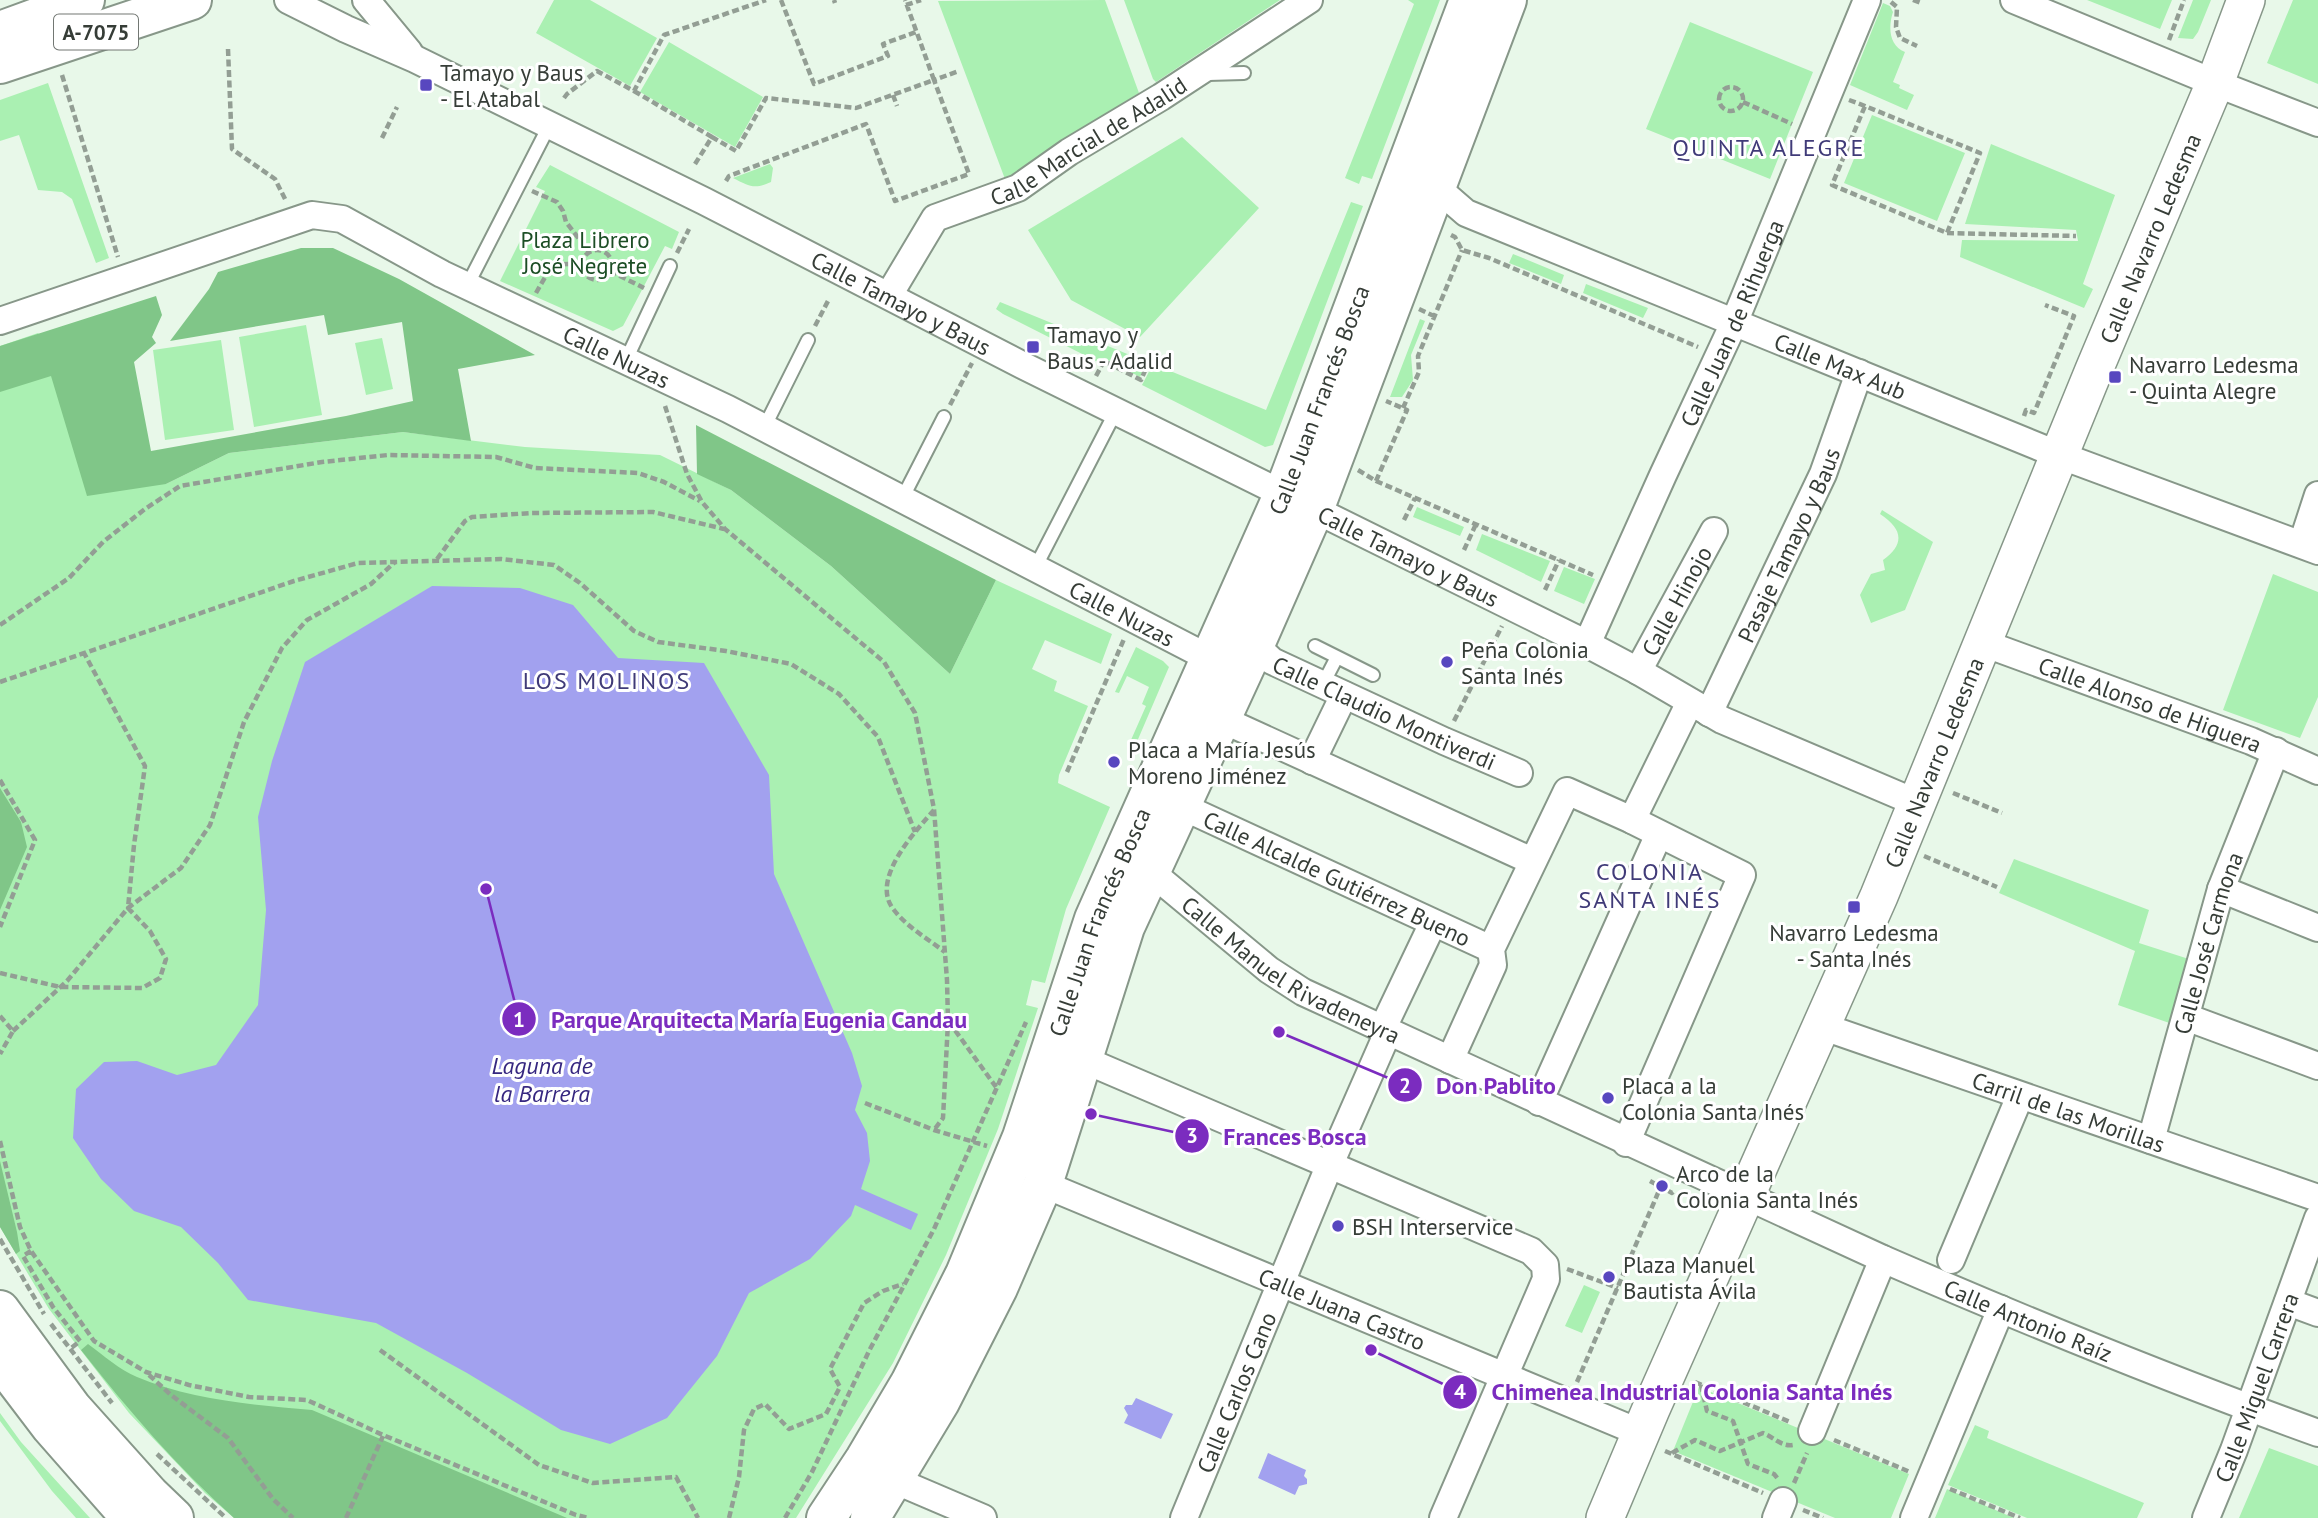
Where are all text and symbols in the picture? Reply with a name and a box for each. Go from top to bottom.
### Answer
road number: A-7075 [54,14,138,50]
place label: Tamayo y Baus - El Atabal [440,58,583,113]
street label: Calle Marcial de Adalid [986,70,1192,211]
marker: Tamayo y Baus - El Atabal [418,77,434,93]
street label: Calle Navarro Ledesma [2092,129,2207,348]
district label: QUINTA ALEGRE [1673,132,1865,163]
street label: Calle Juan de Rihuerga [1673,215,1789,431]
park label: Plaza Librero José Negrete [521,225,649,280]
street label: Calle Tamayo y Baus [806,244,996,361]
street label: Calle Juan Francés Bosca [1262,281,1375,519]
street label: Calle Nuzas [559,319,675,394]
place label: Tamayo y Baus - Adalid [1047,320,1173,375]
street label: Calle Max Aub [1770,326,1911,406]
marker: Tamayo y Baus - Adalid [1025,339,1041,355]
place label: Navarro Ledesma - Quinta Alegre [2129,350,2299,405]
marker: Navarro Ledesma - Quinta Alegre [2107,369,2123,385]
street label: Pasaje Tamayo y Baus [1730,444,1846,647]
street label: Calle Tamayo y Baus [1313,499,1504,613]
street label: Calle Hinojo [1635,541,1718,661]
street label: Calle Nuzas [1065,574,1180,652]
place label: Peña Colonia Santa Inés [1461,635,1589,690]
street label: Calle Claudio Montiverdi [1268,649,1500,776]
street label: Calle Alonso de Higuera [2035,650,2266,758]
street label: Calle Navarro Ledesma [1878,653,1990,872]
marker: Peña Colonia Santa Inés [1439,654,1455,670]
district label: LOS MOLINOS [523,665,691,696]
place label: Placa a María Jesús Moreno Jiménez [1128,735,1316,790]
marker: Placa a María Jesús Moreno Jiménez [1106,754,1122,770]
street label: Calle Juan Francés Bosca [1042,803,1156,1040]
street label: Calle Alcalde Gutiérrez Bueno [1199,804,1475,952]
street label: Calle José Carmona [2167,847,2249,1037]
district label: COLONIA SANTA INÉS [1579,856,1721,915]
street label: Calle Manuel Rivadeneyra [1176,889,1405,1049]
marker: Navarro Ledesma - Santa Inés [1846,899,1862,915]
place label: Navarro Ledesma - Santa Inés [1769,918,1939,973]
callout: Parque Arquitecta María Eugenia Candau [502,997,982,1042]
text: Parque Arquitecta María Eugenia Candau [551,1004,967,1035]
text: 1 [513,1006,525,1033]
water label: Laguna de la Barrera [491,1050,593,1109]
callout: Don Pablito [1387,1063,1570,1108]
street label: Carril de las Morillas [1968,1065,2169,1158]
text: Don Pablito [1436,1070,1556,1101]
place label: Placa a la Colonia Santa Inés [1622,1071,1804,1126]
text: 2 [1399,1072,1411,1099]
marker: Placa a la Colonia Santa Inés [1600,1090,1616,1106]
callout: Frances Bosca [1174,1114,1381,1159]
text: Frances Bosca [1223,1121,1367,1152]
text: 3 [1186,1122,1198,1149]
place label: Arco de la Colonia Santa Inés [1676,1159,1858,1214]
marker: Arco de la Colonia Santa Inés [1654,1178,1670,1194]
place label: BSH Interservice [1352,1212,1514,1241]
marker: BSH Interservice [1330,1218,1346,1234]
place label: Plaza Manuel Bautista Ávila [1623,1250,1757,1305]
street label: Calle Juana Castro [1254,1261,1430,1356]
marker: Plaza Manuel Bautista Ávila [1601,1269,1617,1285]
street label: Calle Antonio Raíz [1940,1272,2117,1368]
street label: Calle Miguel Carrera [2208,1289,2304,1486]
street label: Calle Carlos Cano [1190,1308,1282,1477]
callout: Chimenea Industrial Colonia Santa Inés [1442,1369,1907,1414]
text: Chimenea Industrial Colonia Santa Inés [1492,1376,1892,1407]
text: 4 [1454,1378,1466,1405]

